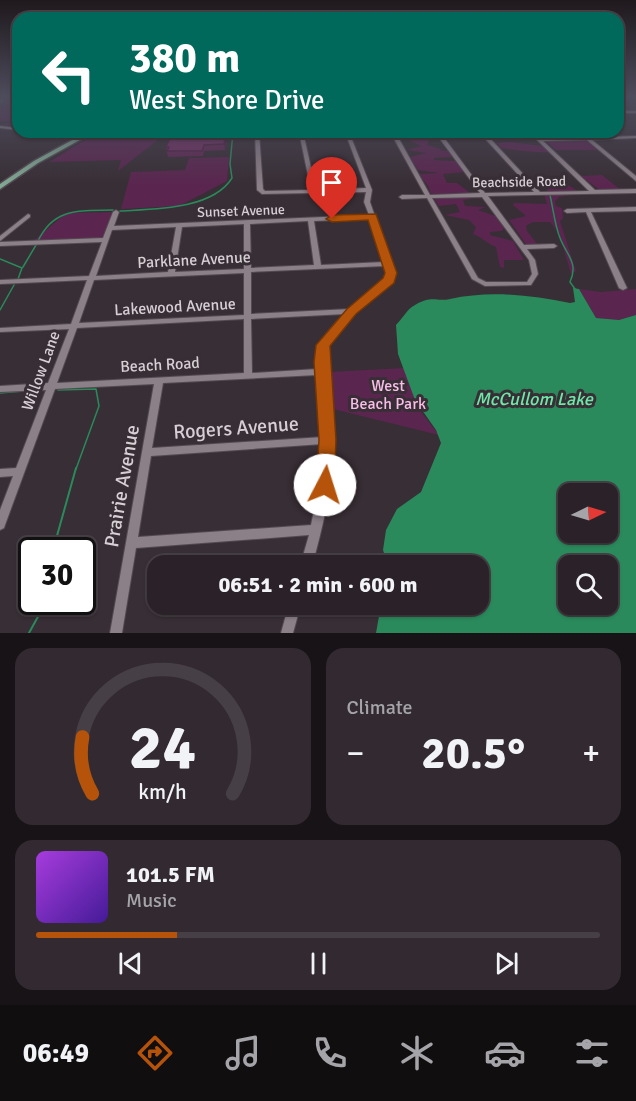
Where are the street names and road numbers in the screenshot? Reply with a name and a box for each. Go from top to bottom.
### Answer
street label: Beachside Road [472,173,566,191]
street label: Sunset Avenue [197,201,285,221]
street label: Parklane Avenue [137,247,251,273]
street label: Lakewood Avenue [114,294,236,320]
street label: Willow Lane [17,328,65,414]
street label: Beach Road [120,353,200,377]
street label: Rogers Avenue [172,411,300,445]
street label: Prairie Avenue [99,423,145,549]

